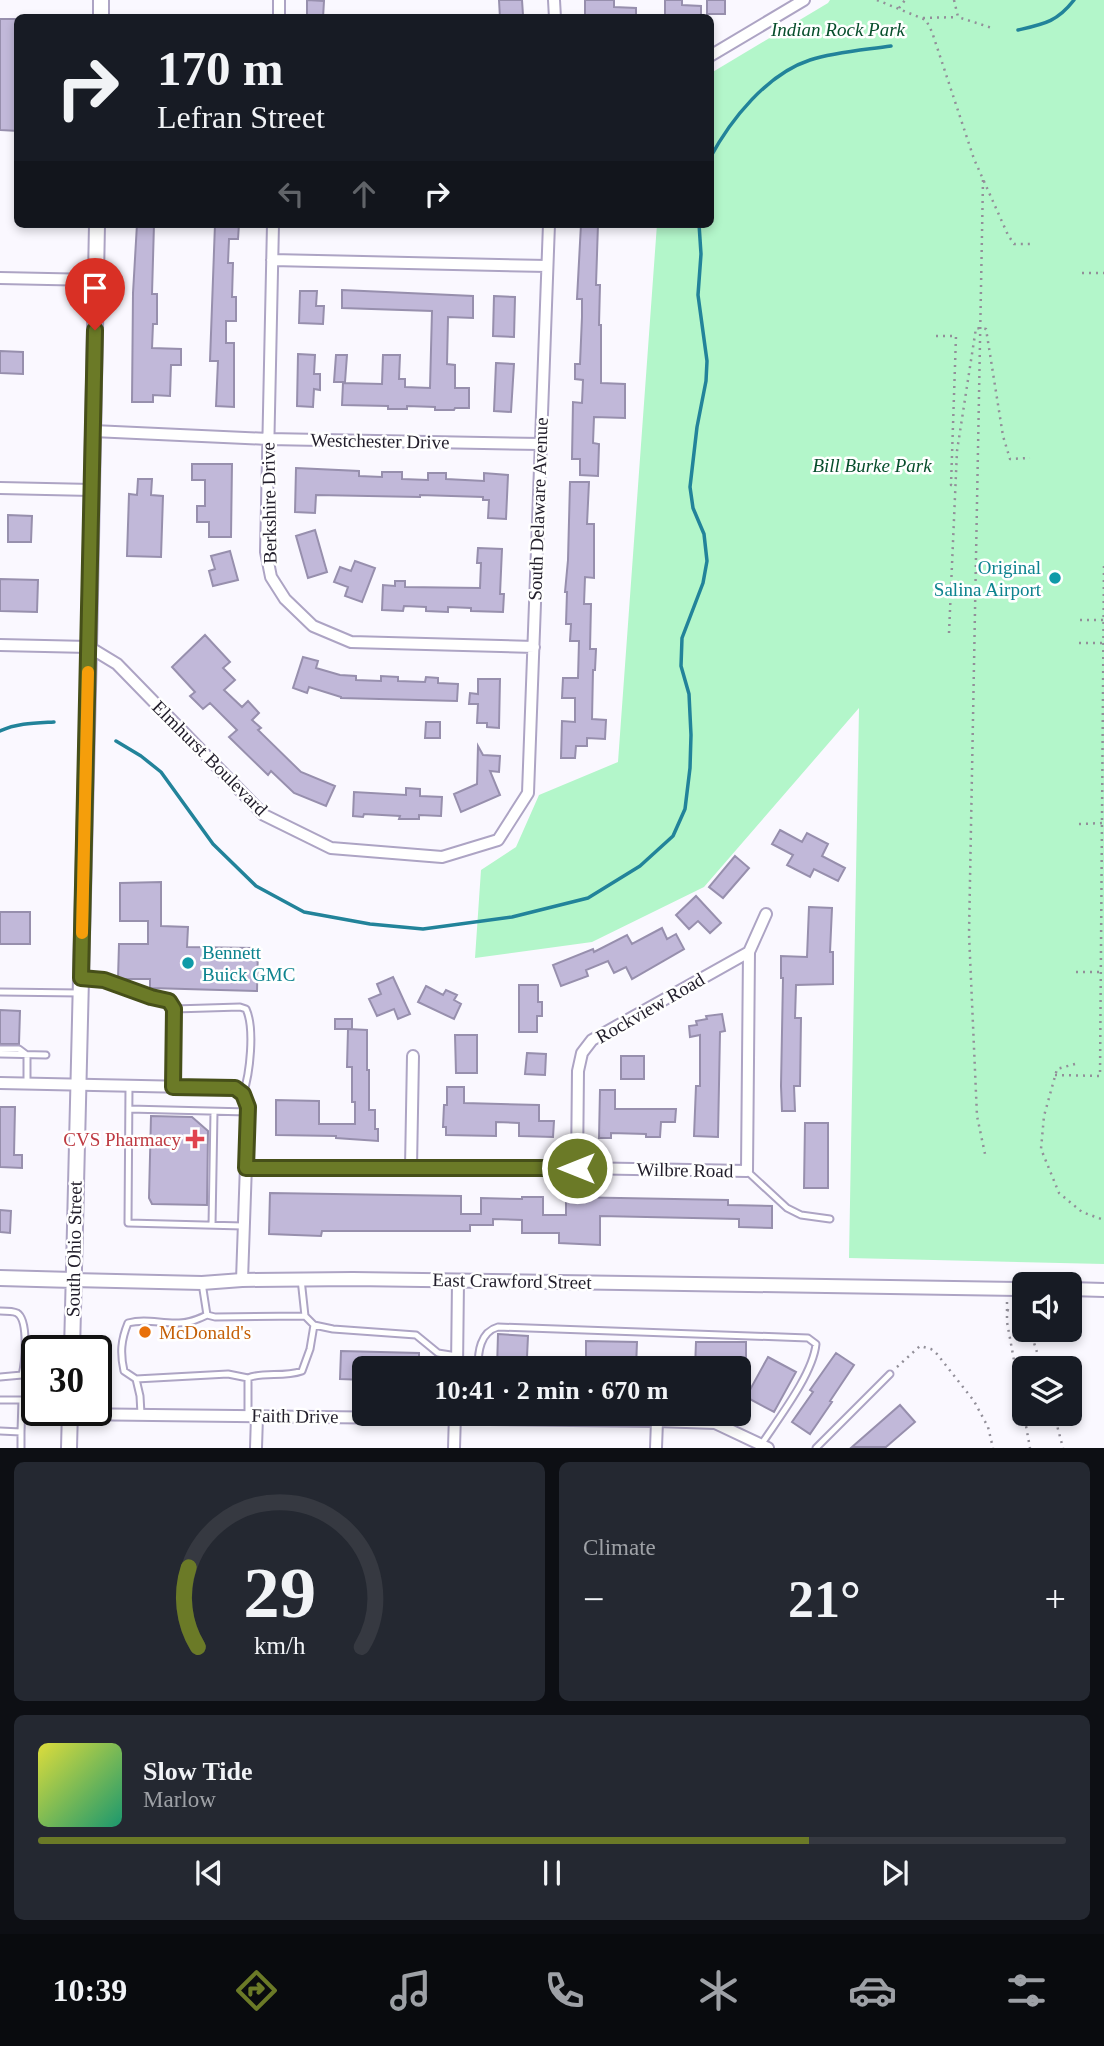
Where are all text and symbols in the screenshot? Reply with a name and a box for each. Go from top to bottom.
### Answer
park label: Indian Rock Park [770,19,906,40]
text: 170 m [157,41,284,96]
icon: right [42,42,133,133]
text: Lefran Street [157,99,325,135]
icon: left [272,175,310,213]
icon: ahead [345,175,383,213]
icon: right [418,175,456,213]
pin [65,258,125,330]
icon: arrive [76,269,114,307]
street label: South Delaware Avenue [524,417,552,601]
street label: Westchester Drive [310,429,450,453]
street label: Berkshire Drive [257,442,281,564]
park label: Bill Burke Park [812,455,932,476]
place label: Original Salina Airport [934,557,1042,600]
marker: Original Salina Airport [1047,570,1063,586]
street label: Elmhurst Boulevard [148,696,272,820]
place label: Bennett Buick GMC [202,942,295,985]
marker: Bennett Buick GMC [180,955,196,971]
street label: Rockview Road [592,968,708,1048]
place label: CVS Pharmacy [63,1129,181,1150]
marker: CVS Pharmacy [187,1131,203,1147]
position arrow [540,1131,614,1205]
street label: Wilbre Road [636,1159,734,1181]
street label: South Ohio Street [62,1180,86,1317]
street label: East Crawford Street [432,1269,593,1293]
map controls [1012,1272,1082,1426]
button: sound [1012,1272,1082,1342]
place label: McDonald's [159,1322,251,1343]
marker: McDonald's [137,1324,153,1340]
speed limit sign: 30 [21,1335,112,1426]
button: layers [1012,1356,1082,1426]
text: 10:41 · 2 min · 670 m [435,1376,669,1405]
street label: Faith Drive [251,1405,339,1427]
text: Climate [583,1535,656,1560]
text: 29 [243,1553,316,1634]
text: 21° [788,1571,861,1628]
text: − [583,1578,604,1620]
text: + [1045,1578,1066,1620]
text: km/h [254,1632,306,1659]
text: Slow Tide [143,1757,253,1786]
text: Marlow [143,1787,216,1812]
icon: previous [190,1854,228,1892]
icon: pause [533,1854,571,1892]
icon: next [876,1854,914,1892]
icon: directions [232,1966,281,2015]
icon: music [386,1966,435,2015]
icon: phone [540,1966,589,2015]
icon: climate [694,1966,743,2015]
icon: car [848,1966,897,2015]
icon: filters [1002,1966,1051,2015]
text: 10:39 [53,1972,127,2008]

